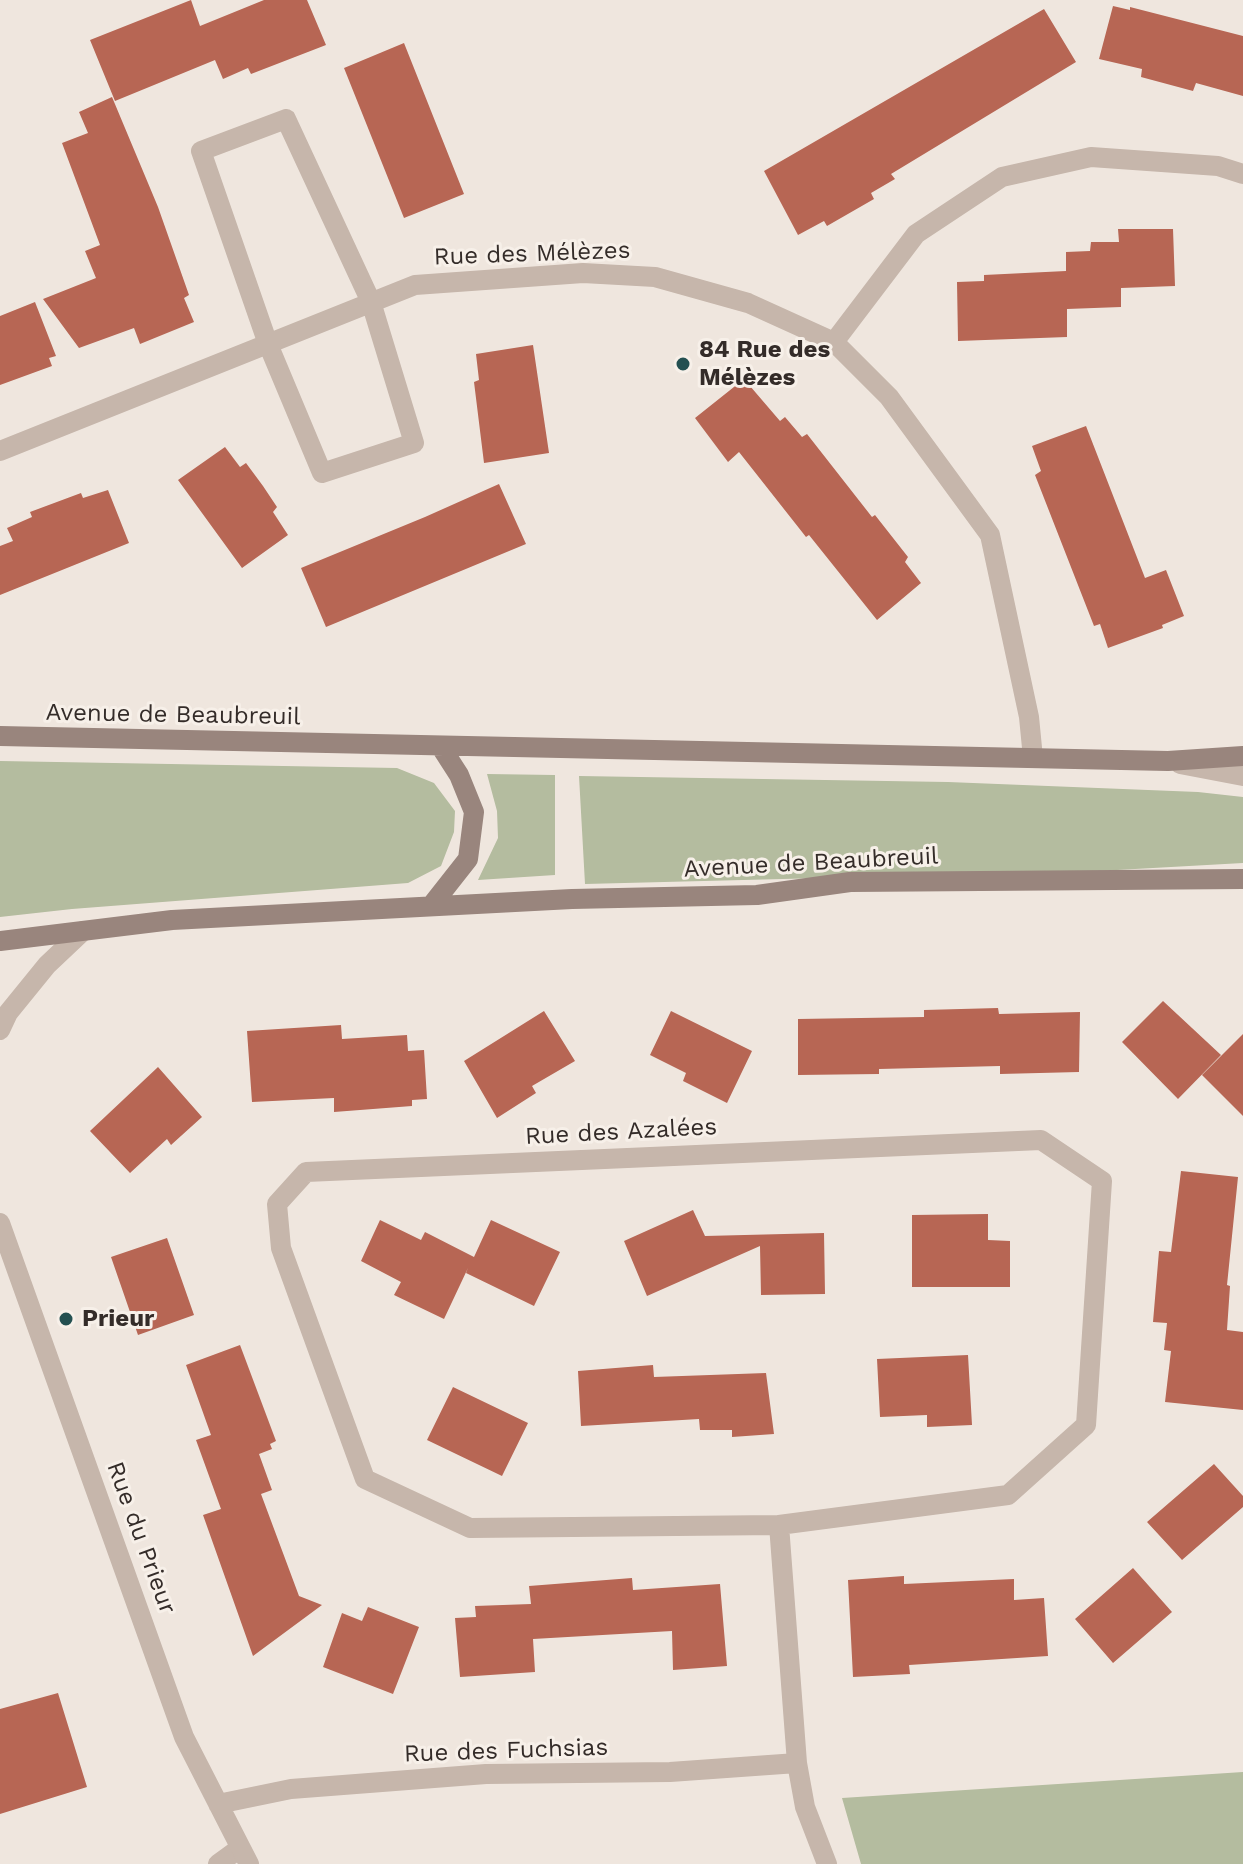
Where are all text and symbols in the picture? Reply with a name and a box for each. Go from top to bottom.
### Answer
street label: Rue des Mélèzes [433,236,631,272]
place label: 84 Rue des Mélèzes [699,336,830,392]
marker: 84 Rue des Mélèzes [674,355,692,373]
street label: Avenue de Beaubreuil [45,698,301,732]
street label: Avenue de Beaubreuil [683,842,939,884]
street label: Rue des Azalées [524,1113,718,1151]
place label: Prieur [82,1305,154,1333]
marker: Prieur [57,1310,75,1328]
street label: Rue du Prieur [100,1458,182,1618]
street label: Rue des Fuchsias [403,1733,609,1769]

